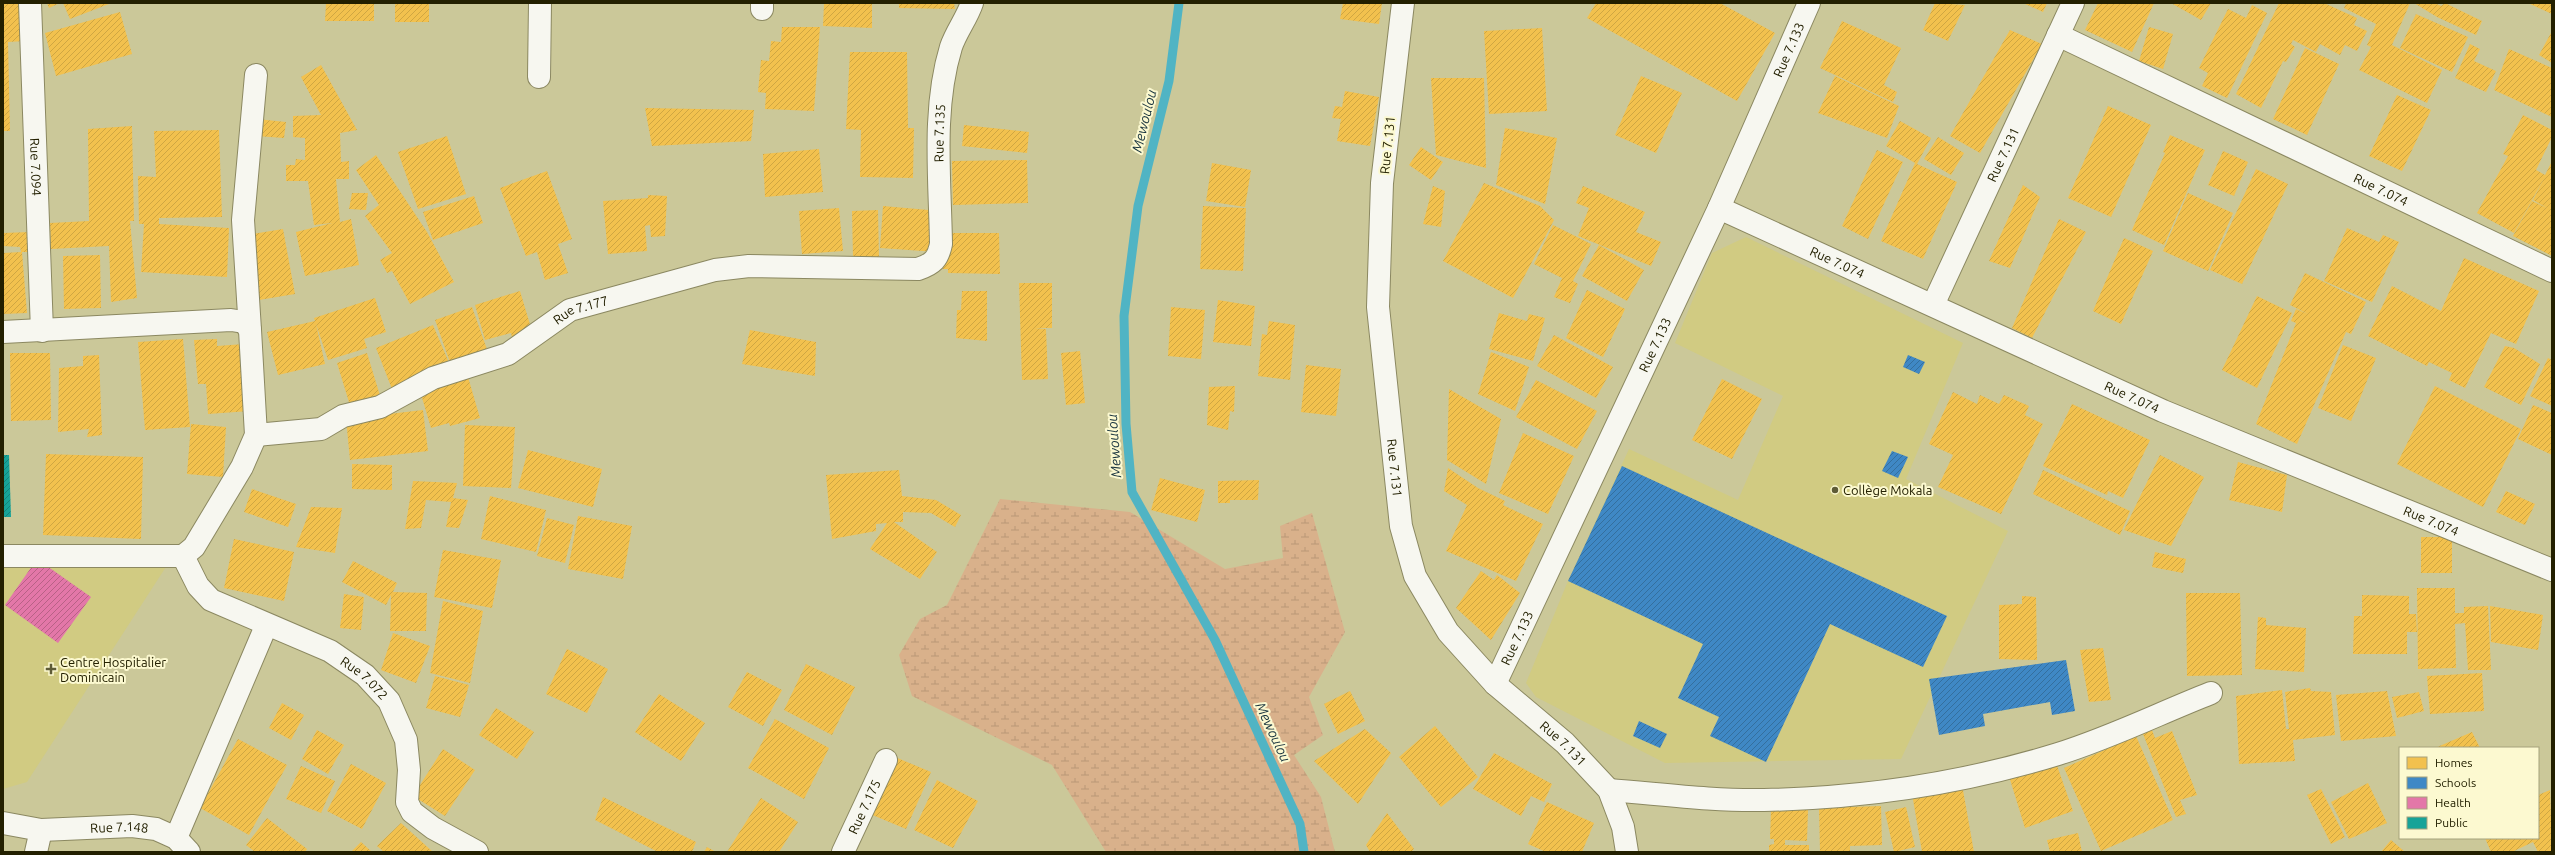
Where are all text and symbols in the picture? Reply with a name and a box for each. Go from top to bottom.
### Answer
street label: Rue 7.133 [1770,20,1807,79]
water label: Mewoulou [1129,88,1160,154]
street label: Rue 7.135 [931,103,947,162]
street label: Rue 7.131 [1377,115,1397,175]
street label: Rue 7.131 [1984,125,2021,184]
street label: Rue 7.094 [28,138,44,196]
street label: Rue 7.074 [2352,170,2410,208]
street label: Rue 7.074 [1808,244,1867,281]
street label: Rue 7.177 [550,293,610,327]
street label: Rue 7.133 [1636,315,1673,374]
street label: Rue 7.074 [2102,378,2161,415]
water label: Mewoulou [1104,413,1124,478]
street label: Rue 7.131 [1385,438,1405,498]
place label: Collège Mokala [1843,483,1932,497]
marker: Collège Mokala [1830,485,1840,495]
street label: Rue 7.074 [2402,503,2461,538]
street label: Rue 7.133 [1498,608,1535,667]
street label: Rue 7.072 [338,654,391,702]
place label: Centre Hospitalier Dominicain [60,655,166,684]
marker: Centre Hospitalier Dominicain [45,663,57,675]
water label: Mewoulou [1252,700,1294,765]
street label: Rue 7.131 [1537,718,1589,768]
legend [2399,747,2539,839]
text: Homes [2435,756,2473,769]
text: Schools [2435,776,2476,789]
street label: Rue 7.175 [845,777,883,836]
text: Health [2435,796,2471,809]
text: Public [2435,816,2468,829]
street label: Rue 7.148 [90,819,149,835]

